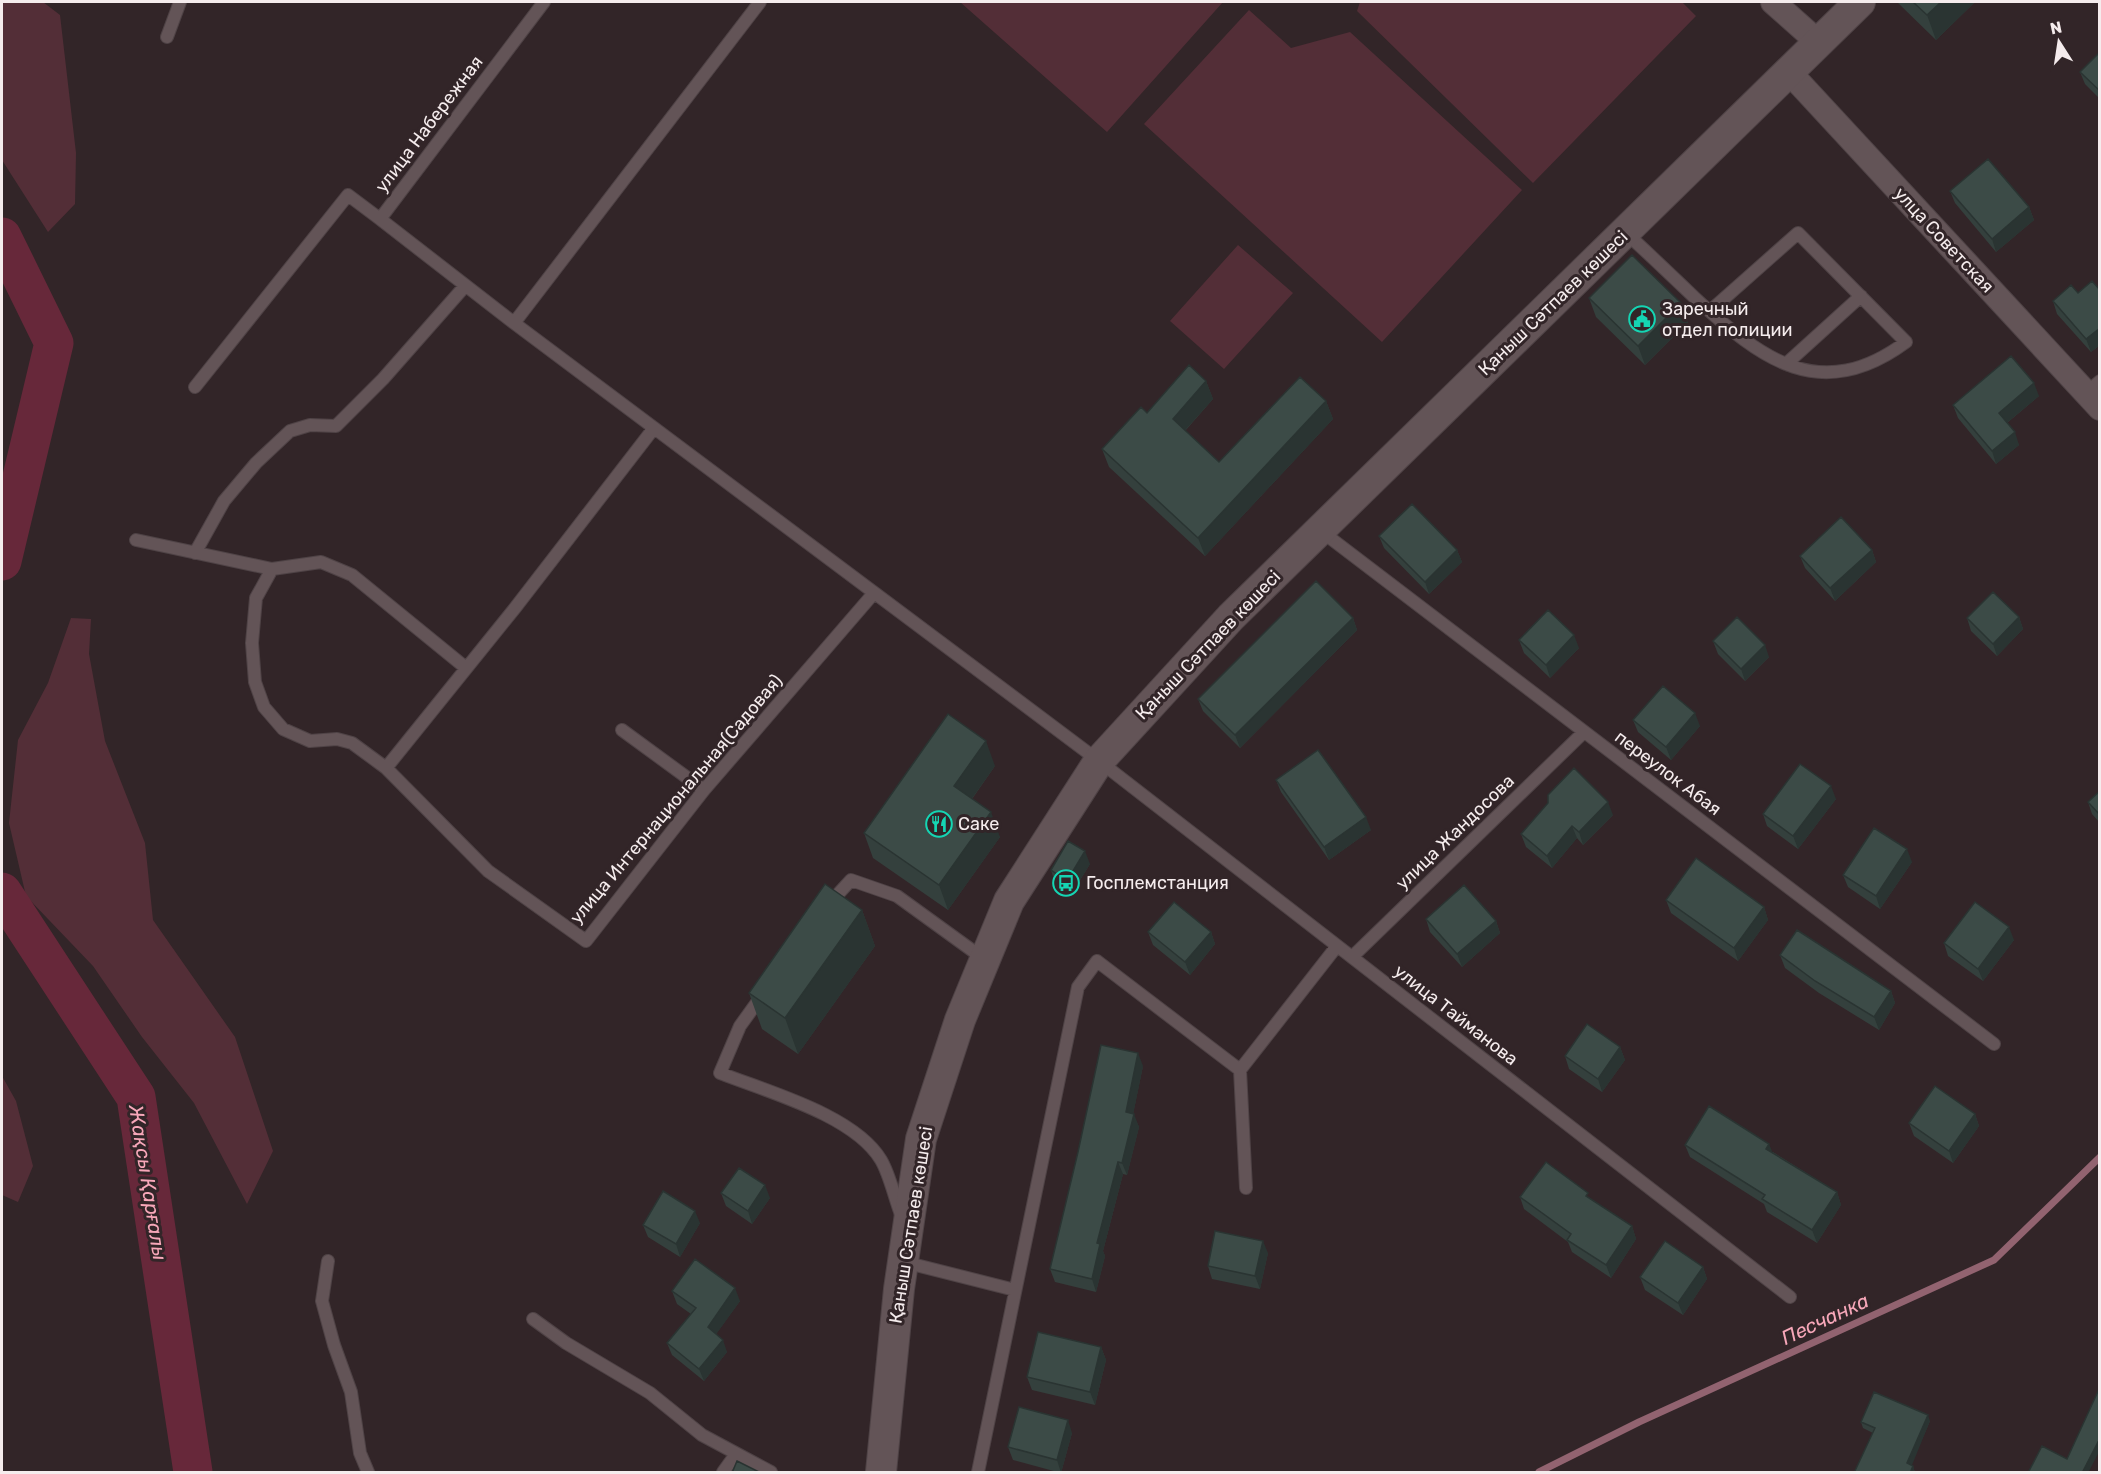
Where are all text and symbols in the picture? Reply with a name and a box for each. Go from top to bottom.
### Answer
north arrow [2029,12,2089,72]
text: N [2048,17,2064,38]
street label: улица Набережная [370,51,488,197]
street label: улца Советская [1889,183,1999,297]
street label: Қаныш Сәтпаев көшесі [1474,226,1632,380]
place label: Заречный отдел полиции [1662,298,1792,341]
public building icon: Заречный отдел полиции [1627,304,1657,334]
street label: Қаныш Сәтпаев көшесі [1131,566,1285,724]
street label: улица Интернациональная(Садовая) [565,670,787,928]
street label: переулок Абая [1610,726,1726,820]
street label: улица Жандосова [1391,770,1519,894]
restaurant icon: Саке [924,809,954,839]
place label: Саке [958,813,999,835]
bus stop icon: Госплемстанция [1051,868,1081,898]
place label: Госплемстанция [1086,872,1229,894]
street label: улица Тайманова [1390,960,1522,1070]
water label: Жақсы Қарғалы [124,1102,172,1262]
street label: Қаныш Сәтпаев көшесі [885,1125,937,1325]
water label: Песчанка [1777,1288,1873,1350]

